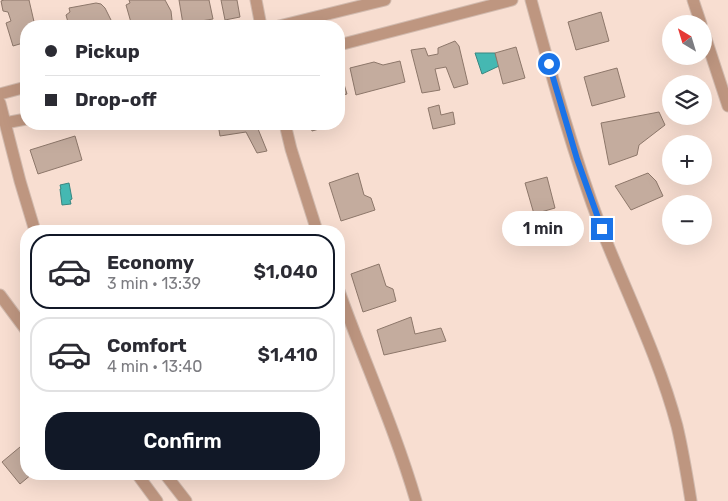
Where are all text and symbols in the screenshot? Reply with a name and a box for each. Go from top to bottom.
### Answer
north arrow [662,15,712,65]
map controls [662,15,712,245]
text: Pickup [75,40,140,63]
route start [538,53,560,75]
button: layers [662,75,712,125]
text: Drop-off [75,88,157,111]
button: + [662,135,712,185]
button: − [662,195,712,245]
callout: 1 min [502,212,584,246]
route end [591,218,613,240]
text: 1 min [523,219,563,238]
icon: car [47,249,92,294]
text: Economy [107,251,194,274]
text: $1,040 [253,260,318,283]
text: 3 min · 13:39 [107,274,201,293]
icon: car [47,332,92,377]
text: Comfort [107,334,187,357]
text: $1,410 [257,343,318,366]
text: 4 min · 13:40 [107,357,202,376]
button: Confirm [45,412,320,470]

